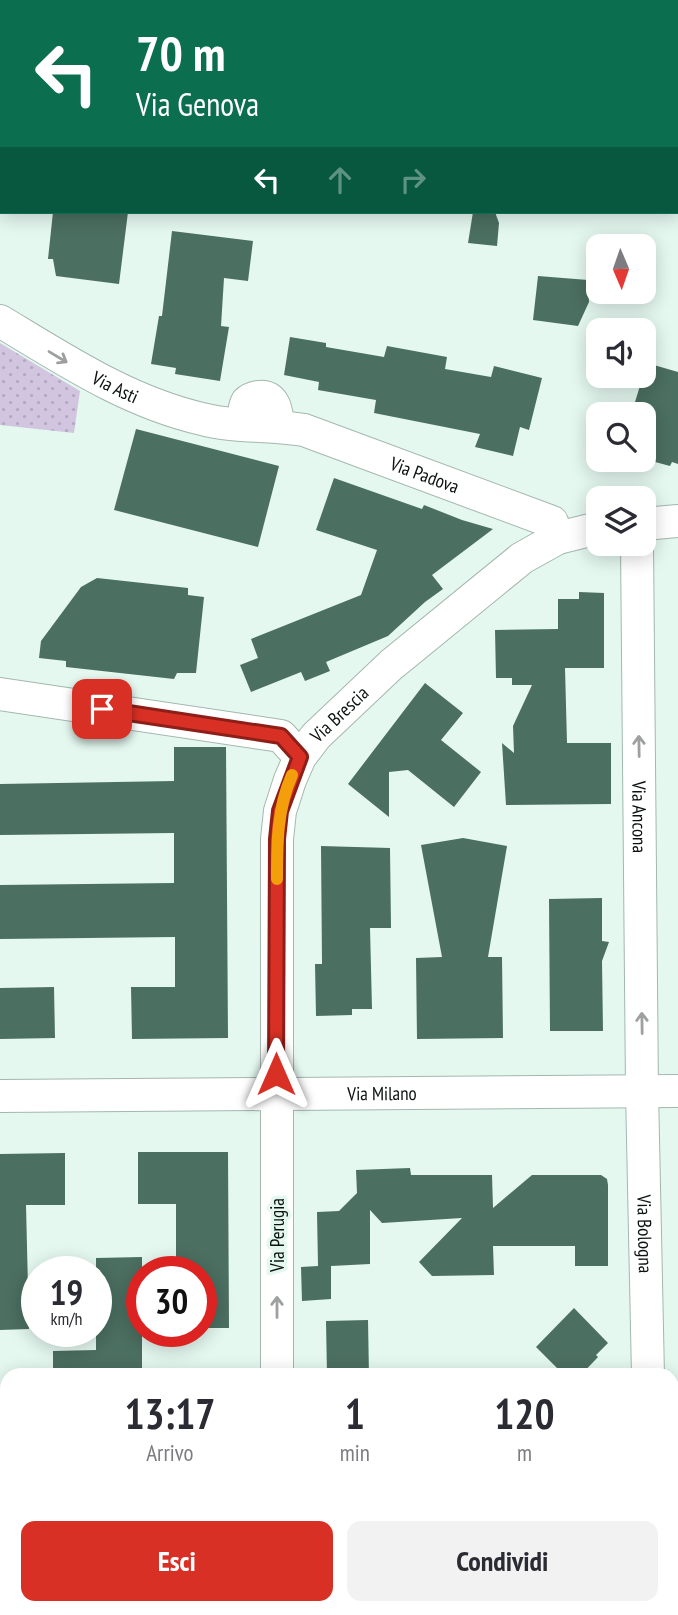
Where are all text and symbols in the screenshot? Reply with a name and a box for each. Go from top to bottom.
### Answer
text: 70 m [136,21,225,85]
icon: left [21,28,112,119]
text: Via Genova [136,83,259,125]
icon: left [248,161,286,199]
icon: ahead [321,161,359,199]
icon: right [394,161,432,199]
north arrow [586,234,656,304]
map controls [586,234,656,556]
button: sound [586,318,656,388]
one-way arrow [48,350,68,364]
street label: Via Asti [87,365,142,408]
button: search [586,402,656,472]
street label: Via Padova [386,451,462,498]
button: layers [586,486,656,556]
pin [72,679,132,739]
street label: Via Brescia [304,681,373,748]
icon: arrive [83,690,121,728]
one-way arrow [632,735,646,758]
street label: Via Ancona [627,780,652,853]
one-way arrow [635,1011,649,1034]
position arrow [239,1037,313,1111]
street label: Via Milano [346,1081,417,1105]
street label: Via Bologna [632,1193,658,1273]
street label: Via Perugia [265,1198,289,1273]
speed limit sign: 30 [126,1256,217,1347]
text: 19 [50,1269,83,1315]
one-way arrow [270,1296,284,1319]
text: km/h [51,1307,82,1330]
text: 13:17 [124,1386,215,1441]
text: 1 [345,1386,365,1441]
text: 120 [494,1386,555,1441]
text: Arrivo [146,1438,194,1467]
text: min [340,1438,370,1467]
text: m [517,1438,532,1467]
button: Esci [21,1521,333,1601]
button: Condividi [347,1521,658,1601]

